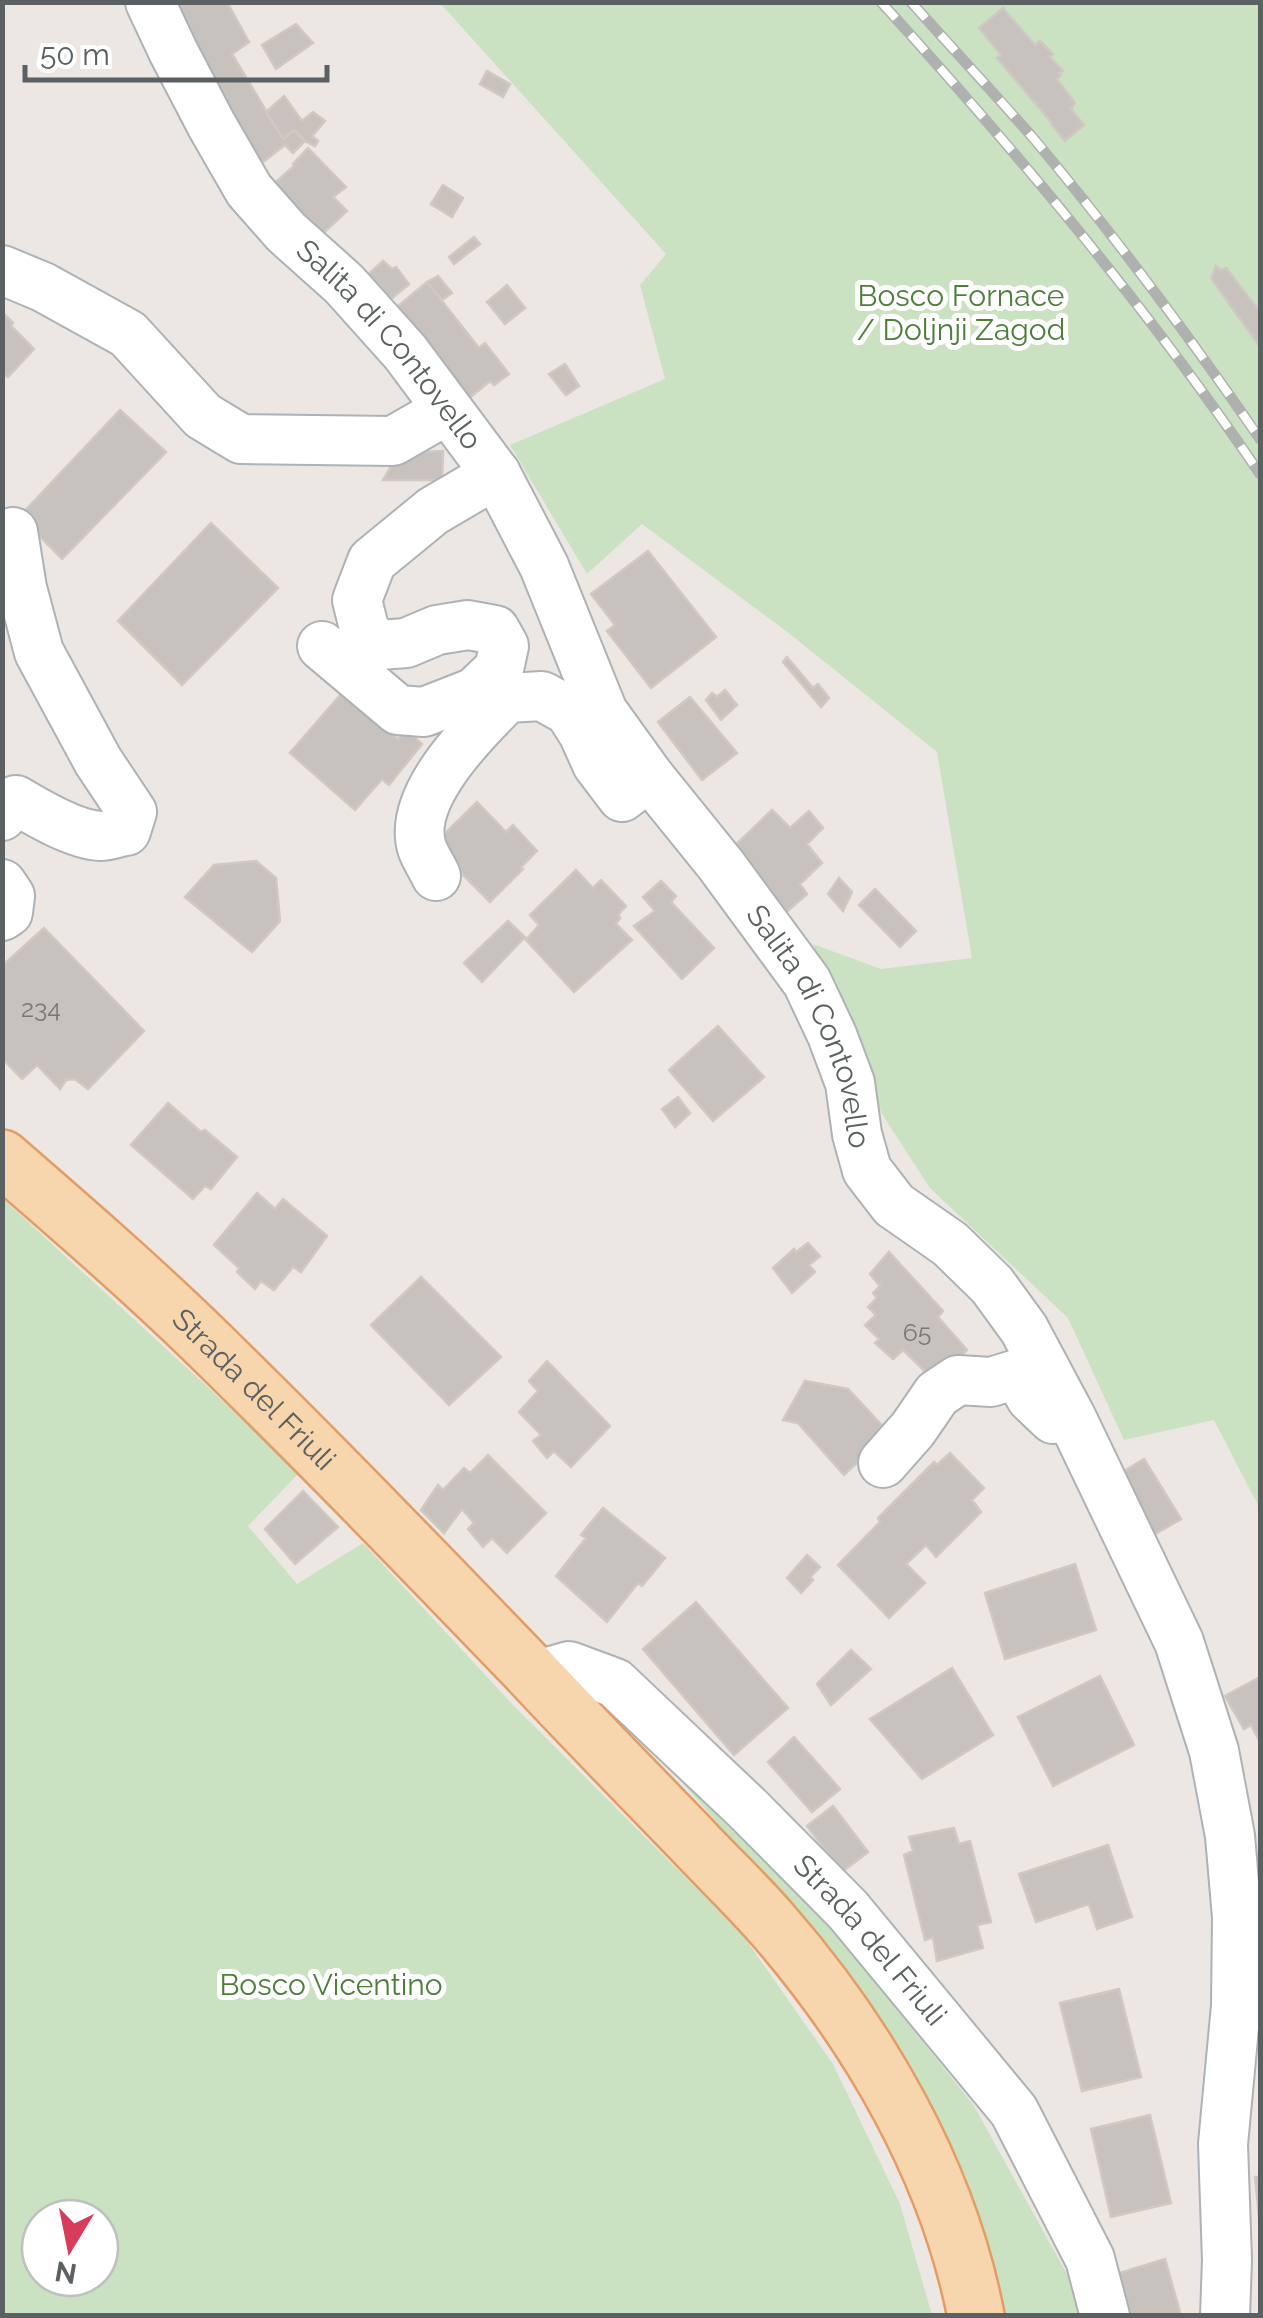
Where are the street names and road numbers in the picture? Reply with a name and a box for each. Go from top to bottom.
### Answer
street label: Salita di Contovello [290,232,490,456]
street label: Salita di Contovello [739,898,878,1152]
street label: Strada del Friuli [165,1301,343,1477]
street label: Strada del Friuli [787,1847,954,2032]

